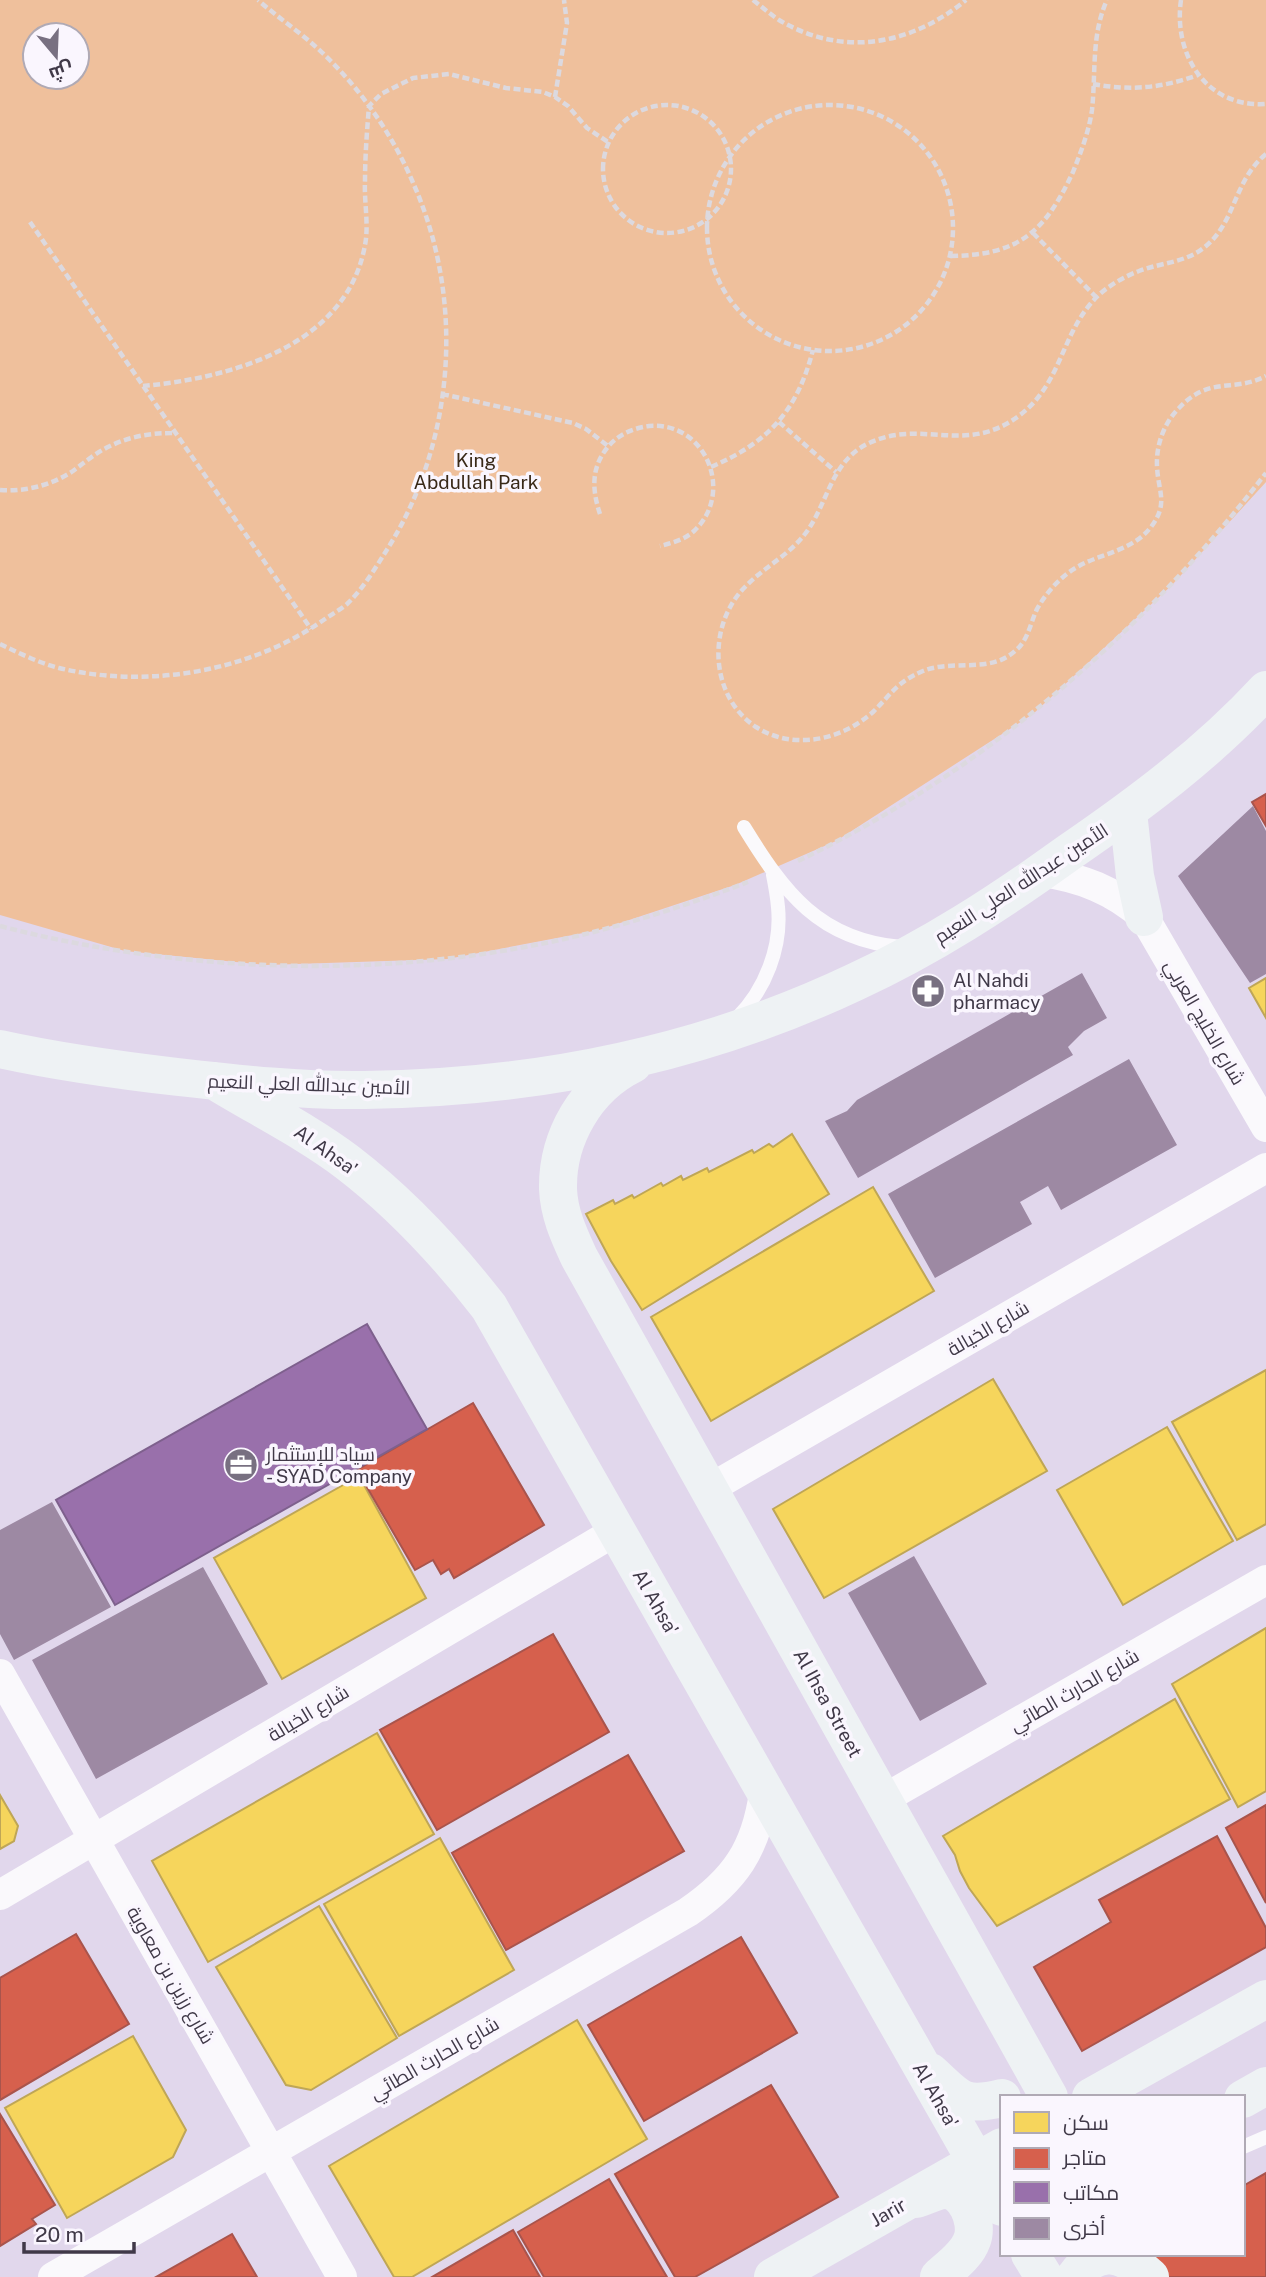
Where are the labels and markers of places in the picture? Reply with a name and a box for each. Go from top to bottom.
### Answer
place label: Al Nahdi pharmacy [953,969,1040,1013]
pharmacy icon: Al Nahdi pharmacy [909,972,947,1010]
place label: سياد للإستثمار - SYAD Company [265,1443,412,1487]
office icon: سياد للإستثمار - SYAD Company [222,1446,260,1484]

